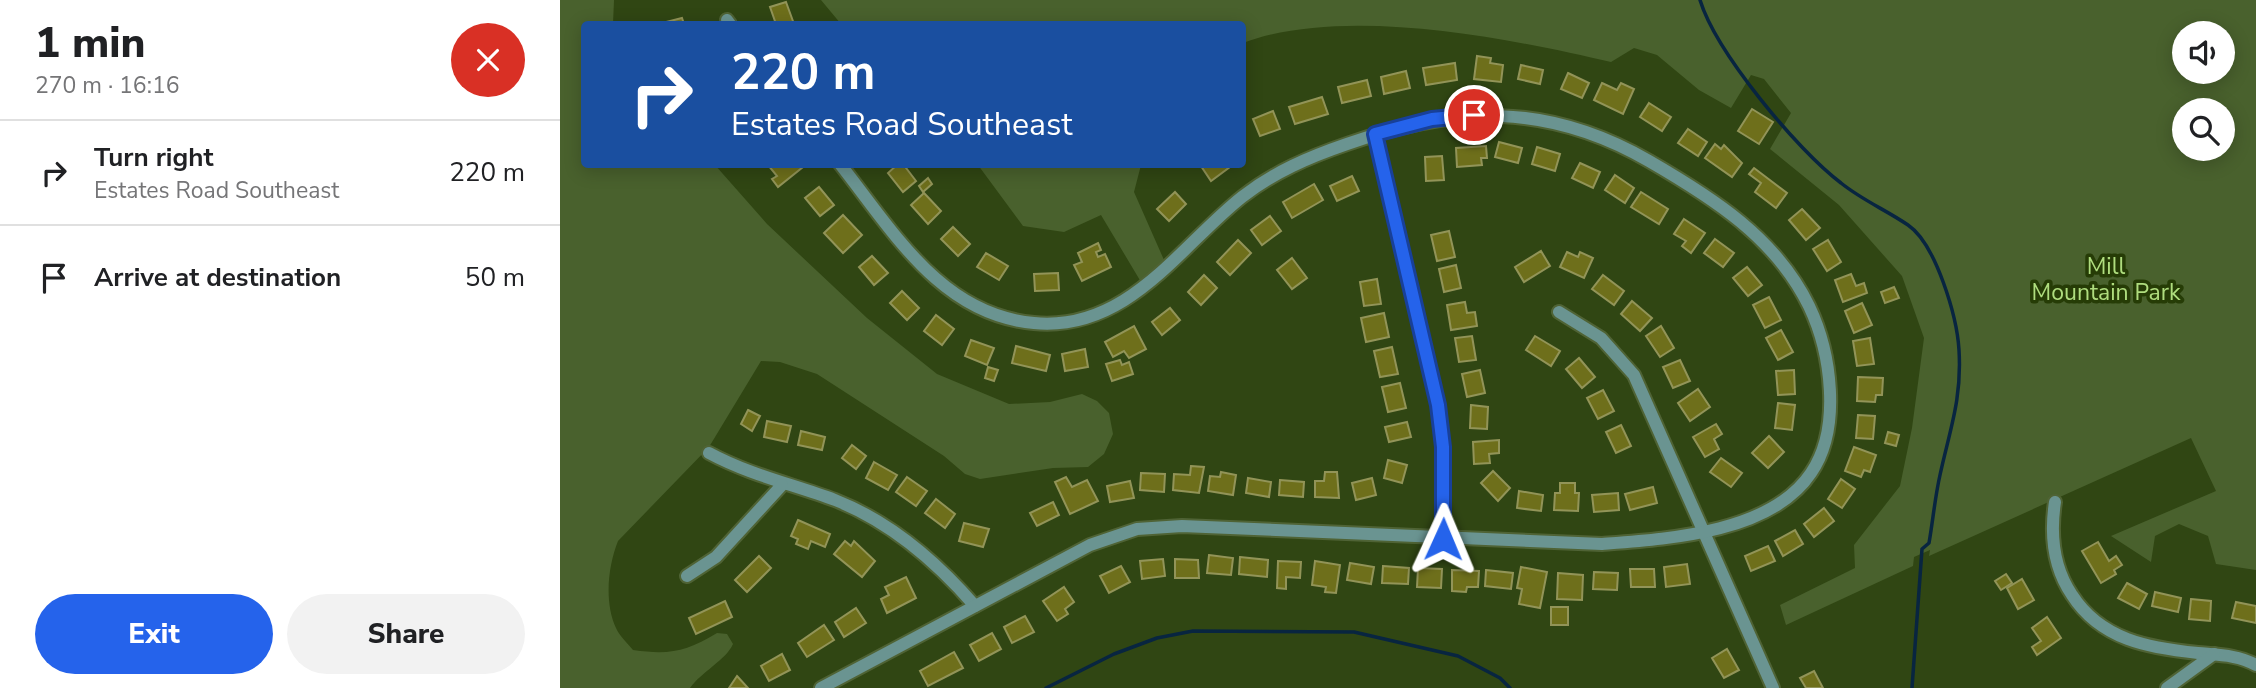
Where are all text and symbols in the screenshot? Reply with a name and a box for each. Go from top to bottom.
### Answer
text: 1 min [35,15,145,72]
map controls [2172,21,2235,161]
button: sound [2172,21,2235,84]
button: close [451,23,525,97]
text: 220 m [731,39,875,106]
icon: right [616,49,707,140]
text: 270 m · 16:16 [35,70,180,101]
pin [1444,85,1504,145]
icon: arrive [1455,96,1493,134]
button: search [2172,98,2235,161]
text: Estates Road Southeast [731,103,1072,146]
text: Turn right [94,140,213,175]
icon: right [35,154,73,192]
text: 220 m [449,155,525,190]
text: Estates Road Southeast [94,175,339,206]
park label: Mill Mountain Park [2032,251,2181,308]
icon: arrive [35,259,73,297]
text: Arrive at destination [94,260,341,295]
text: 50 m [465,260,525,295]
position arrow [1406,502,1480,576]
button: Exit [35,594,273,674]
button: Share [287,594,525,674]

